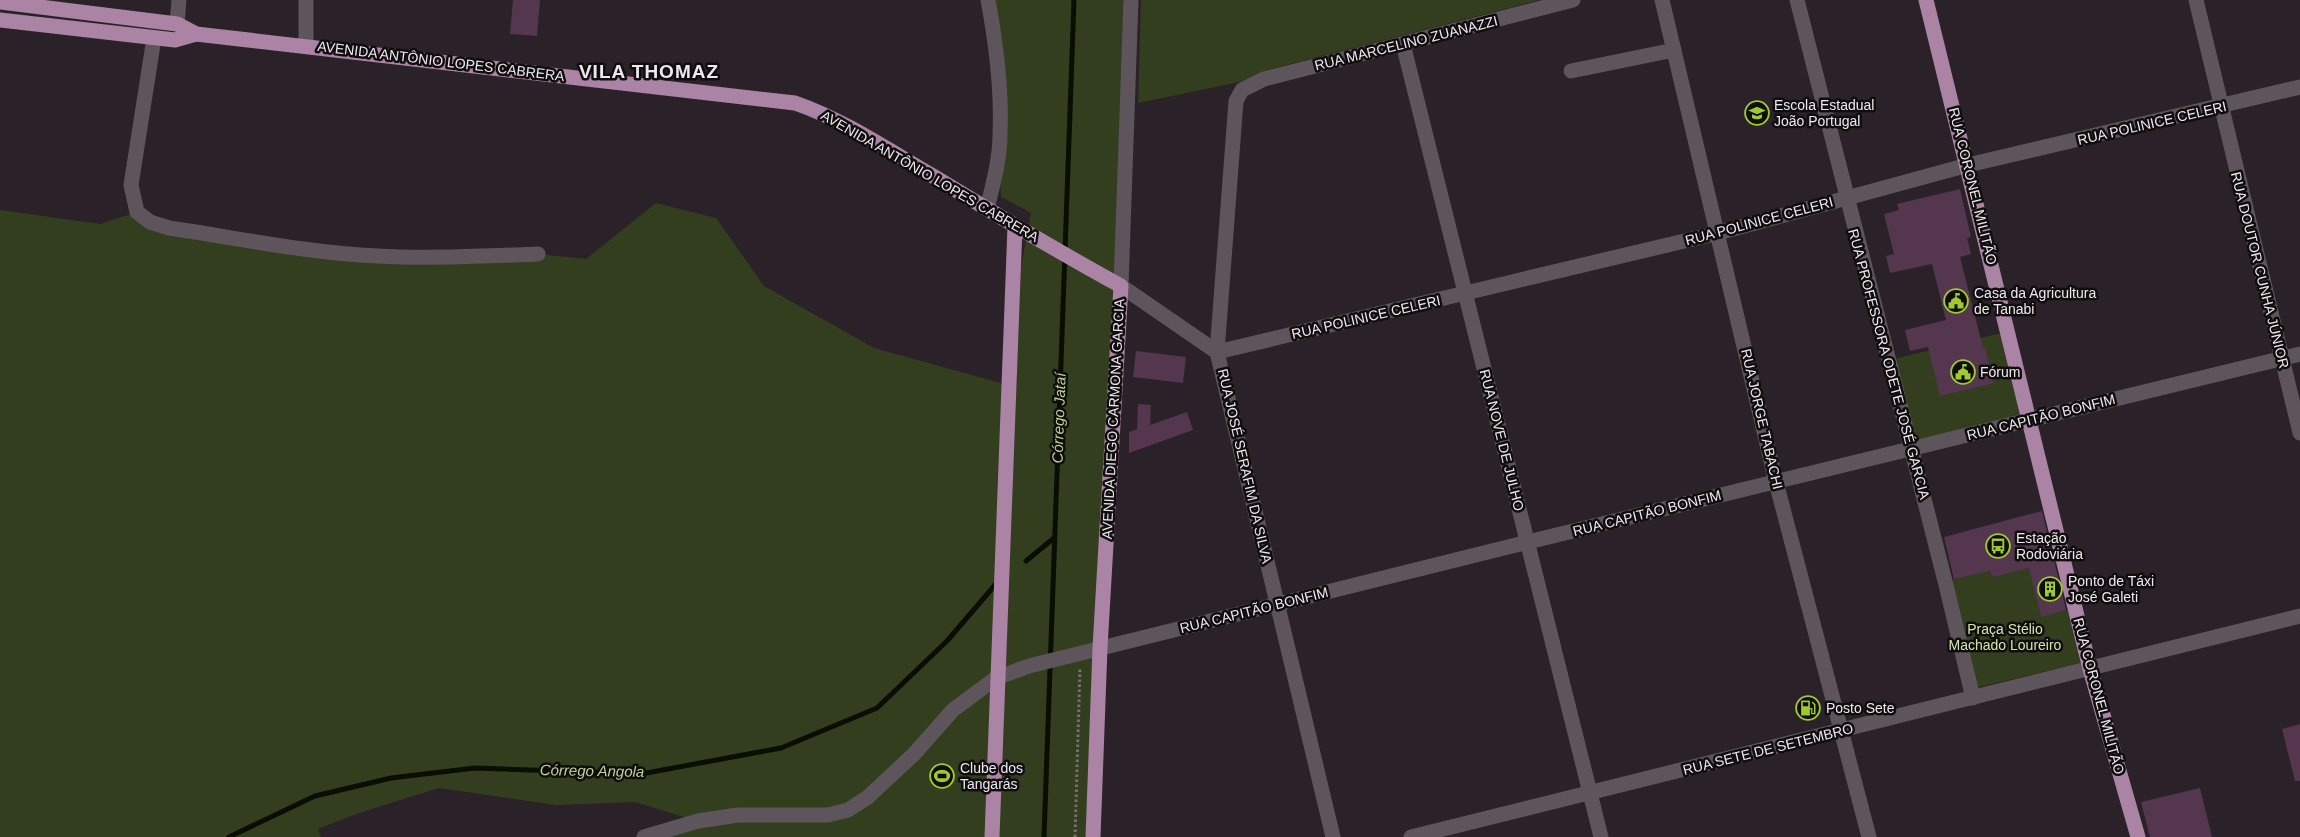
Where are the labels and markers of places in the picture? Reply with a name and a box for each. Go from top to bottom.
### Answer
place label: Escola Estadual João Portugal [1774,97,1874,129]
school or university icon: Escola Estadual João Portugal [1744,100,1770,126]
place label: Casa da Agricultura de Tanabi [1974,285,2096,317]
public building icon: Casa da Agricultura de Tanabi [1943,288,1969,314]
public building icon: Fórum [1950,359,1976,385]
place label: Fórum [1980,364,2020,380]
place label: Estação Rodoviária [2016,530,2083,562]
bus stop icon: Estação Rodoviária [1985,533,2011,559]
place label: Ponto de Táxi José Galeti [2068,573,2154,605]
building icon: Ponto de Táxi José Galeti [2037,576,2063,602]
fuel station icon: Posto Sete [1795,695,1821,721]
place label: Posto Sete [1826,700,1895,716]
place label: Clube dos Tangarás [960,760,1023,792]
sports icon: Clube dos Tangarás [929,763,955,789]

